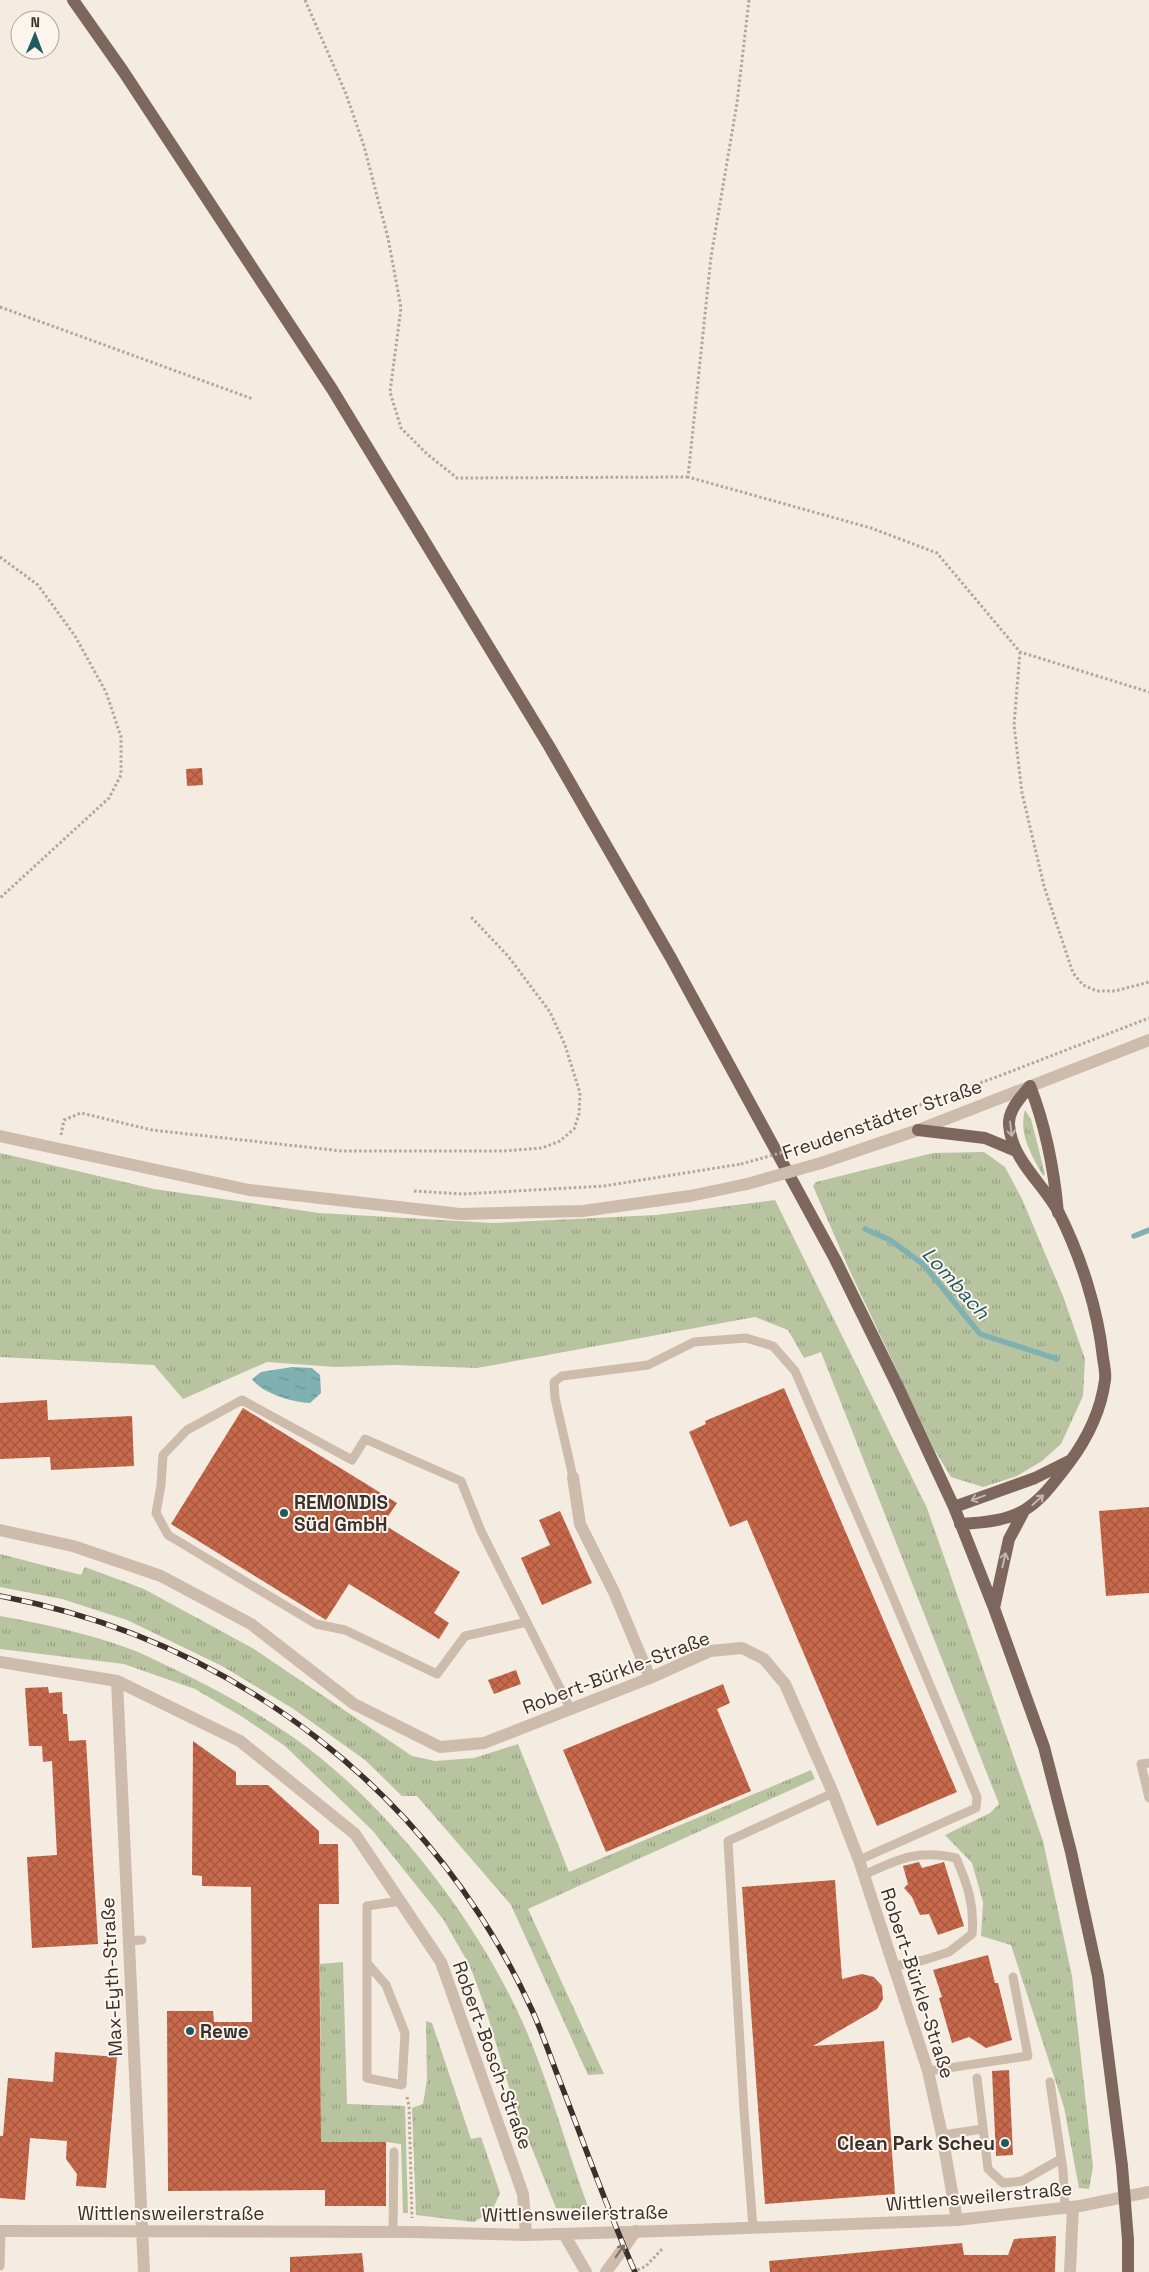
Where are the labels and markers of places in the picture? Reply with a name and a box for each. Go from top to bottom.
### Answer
place label: REMONDIS Süd GmbH [294,1490,388,1537]
marker: REMONDIS Süd GmbH [278,1507,290,1519]
place label: Rewe [200,2019,249,2044]
marker: Rewe [184,2025,196,2037]
place label: Clean Park Scheu [837,2131,995,2156]
marker: Clean Park Scheu [999,2137,1011,2149]

